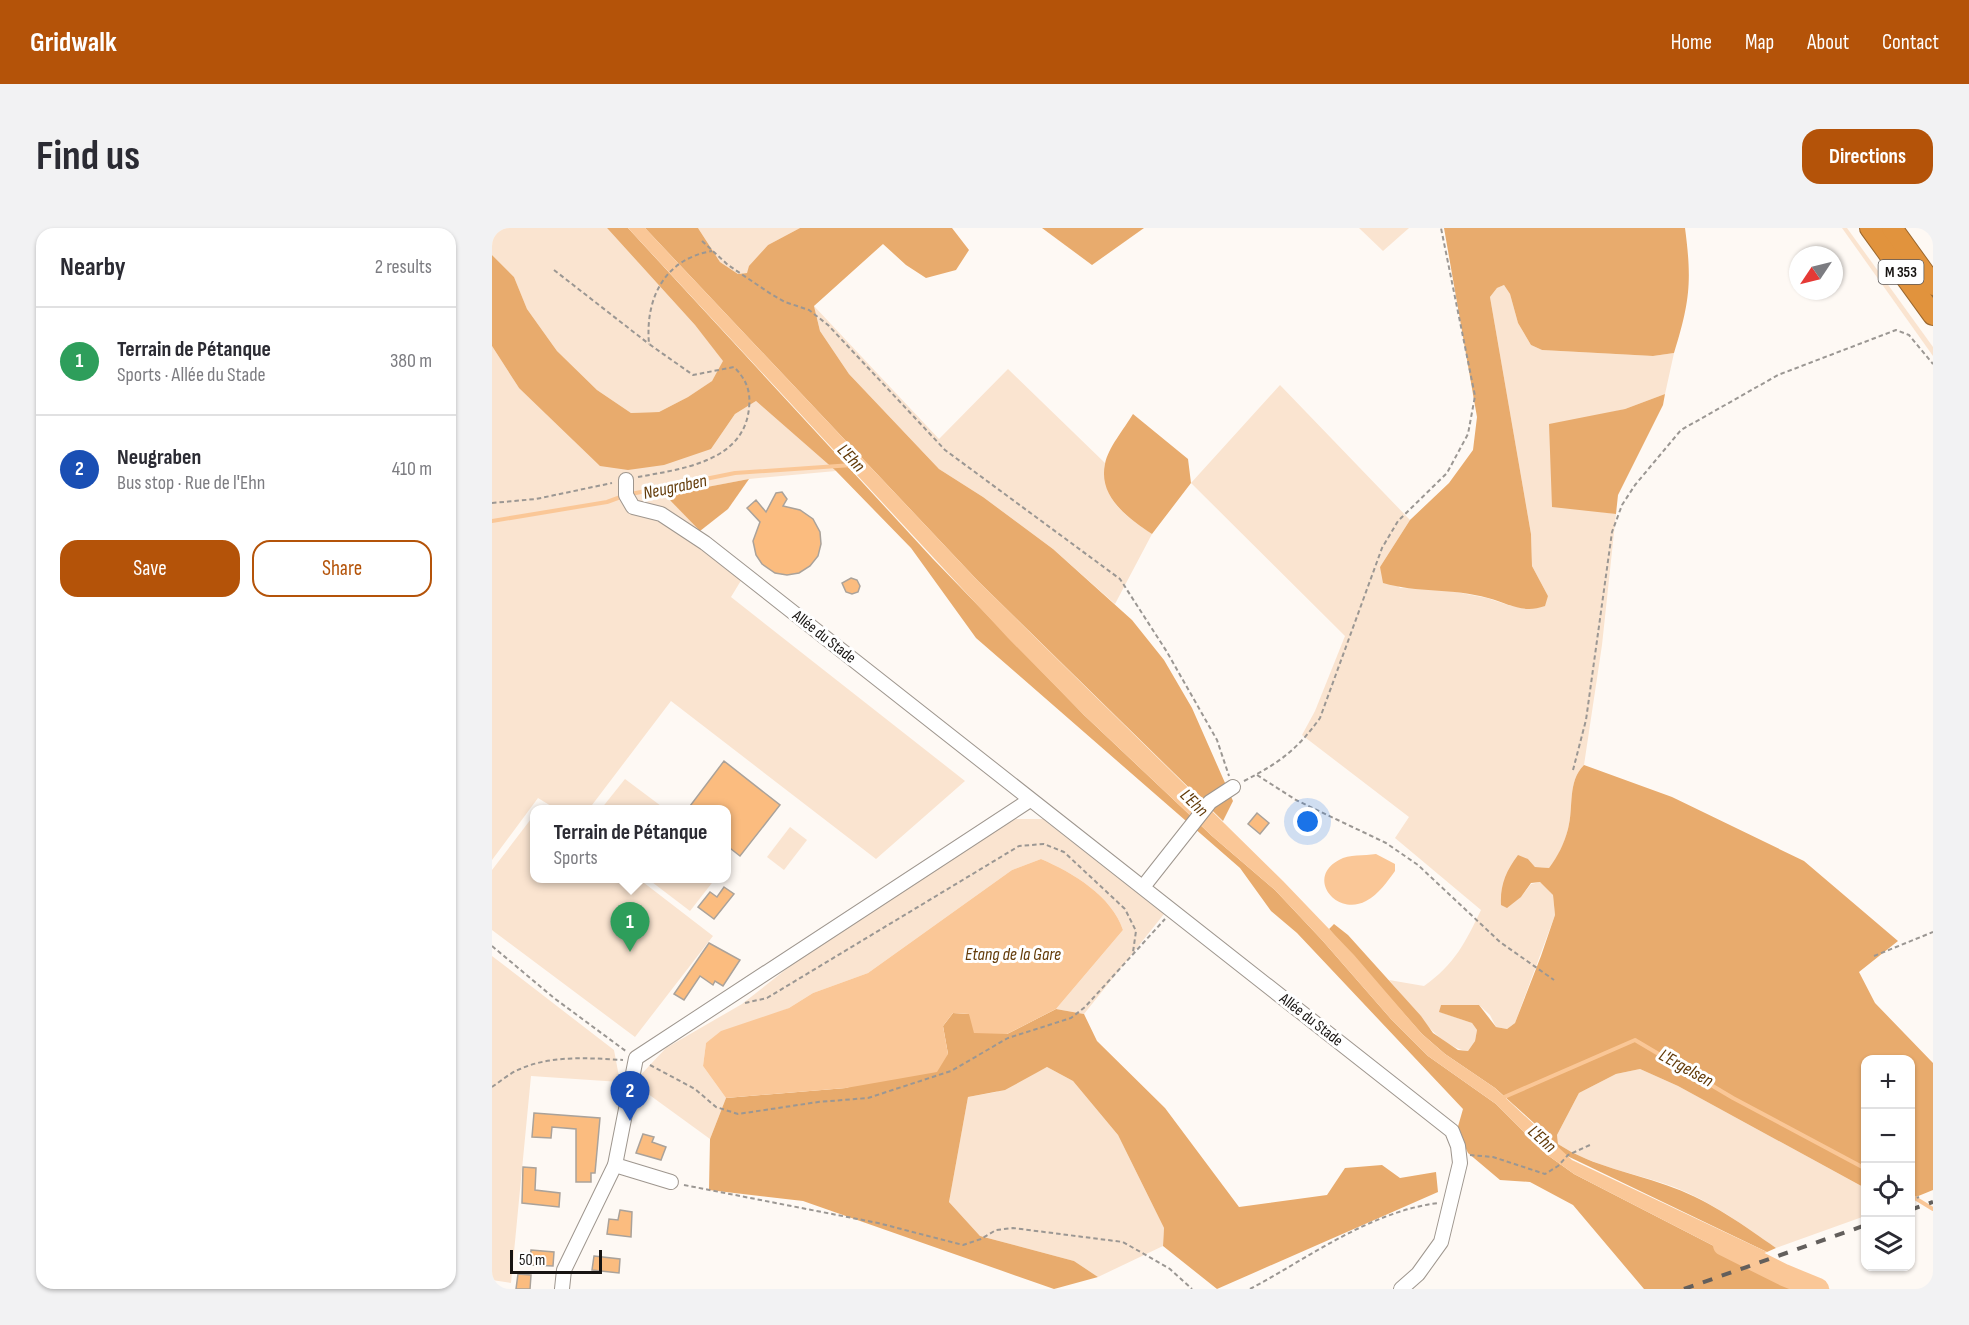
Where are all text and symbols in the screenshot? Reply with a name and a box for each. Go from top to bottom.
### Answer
text: Gridwalk [30,26,117,59]
text: Home [1671,30,1712,55]
text: Map [1745,30,1774,55]
text: About [1807,30,1849,55]
text: Contact [1882,30,1939,55]
button: Directions [1802,129,1933,184]
text: Find us [36,131,140,182]
north arrow [1789,246,1843,300]
text: Nearby [60,252,126,283]
text: 2 results [375,255,432,279]
road number: M 353 [1878,260,1924,284]
text: Terrain de Pétanque [117,336,271,363]
text: 1 [76,349,83,373]
text: 380 m [390,349,432,373]
text: Sports · Allée du Stade [117,363,266,387]
water label: L'Ehn [833,440,869,477]
text: Neugraben [117,444,201,471]
text: 2 [75,457,84,481]
text: 410 m [392,457,432,481]
water label: Neugraben [641,470,709,504]
text: Bus stop · Rue de l'Ehn [117,471,265,495]
button: Save [60,540,240,597]
button: Share [252,540,432,597]
street label: Allée du Stade [788,606,859,668]
water label: L'Ehn [1176,785,1213,821]
popup [530,805,731,883]
your location [1293,807,1322,836]
text: Terrain de Pétanque [554,819,707,846]
text: Sports [554,846,598,870]
pin: 1 [610,902,650,952]
water label: Etang de la Gare [965,944,1061,965]
street label: Allée du Stade [1275,989,1346,1051]
water label: L'Ergelsen [1655,1045,1717,1092]
map controls [1861,1055,1915,1271]
button: + [1861,1055,1915,1109]
pin: 2 [610,1072,650,1121]
button: − [1861,1109,1915,1163]
water label: L'Ehn [1524,1121,1561,1157]
button: locate [1861,1163,1915,1217]
button: layers [1861,1217,1915,1271]
scale bar [510,1247,602,1274]
text: 50 m [519,1251,545,1270]

